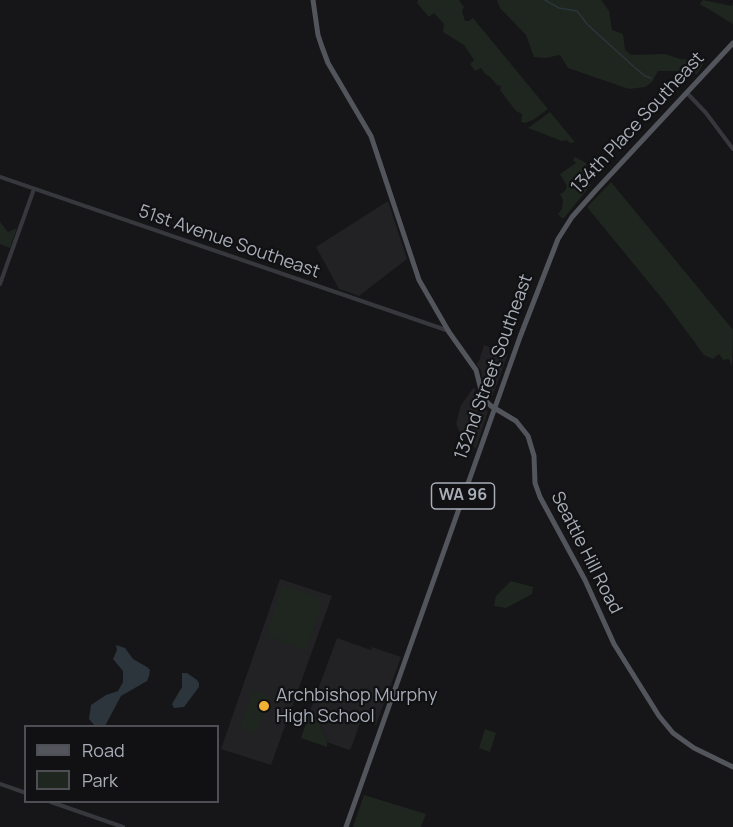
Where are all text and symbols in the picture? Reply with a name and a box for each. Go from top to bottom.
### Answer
street label: 134th Place Southeast [567,48,709,198]
street label: 51st Avenue Southeast [136,201,322,283]
street label: 132nd Street Southeast [450,271,538,463]
road number: WA 96 [432,483,494,509]
street label: Seattle Hill Road [546,488,626,618]
place label: Archbishop Murphy High School [276,685,437,728]
marker: Archbishop Murphy High School [257,699,271,713]
legend [24,725,219,803]
text: Road [82,738,125,762]
text: Park [82,768,118,792]

